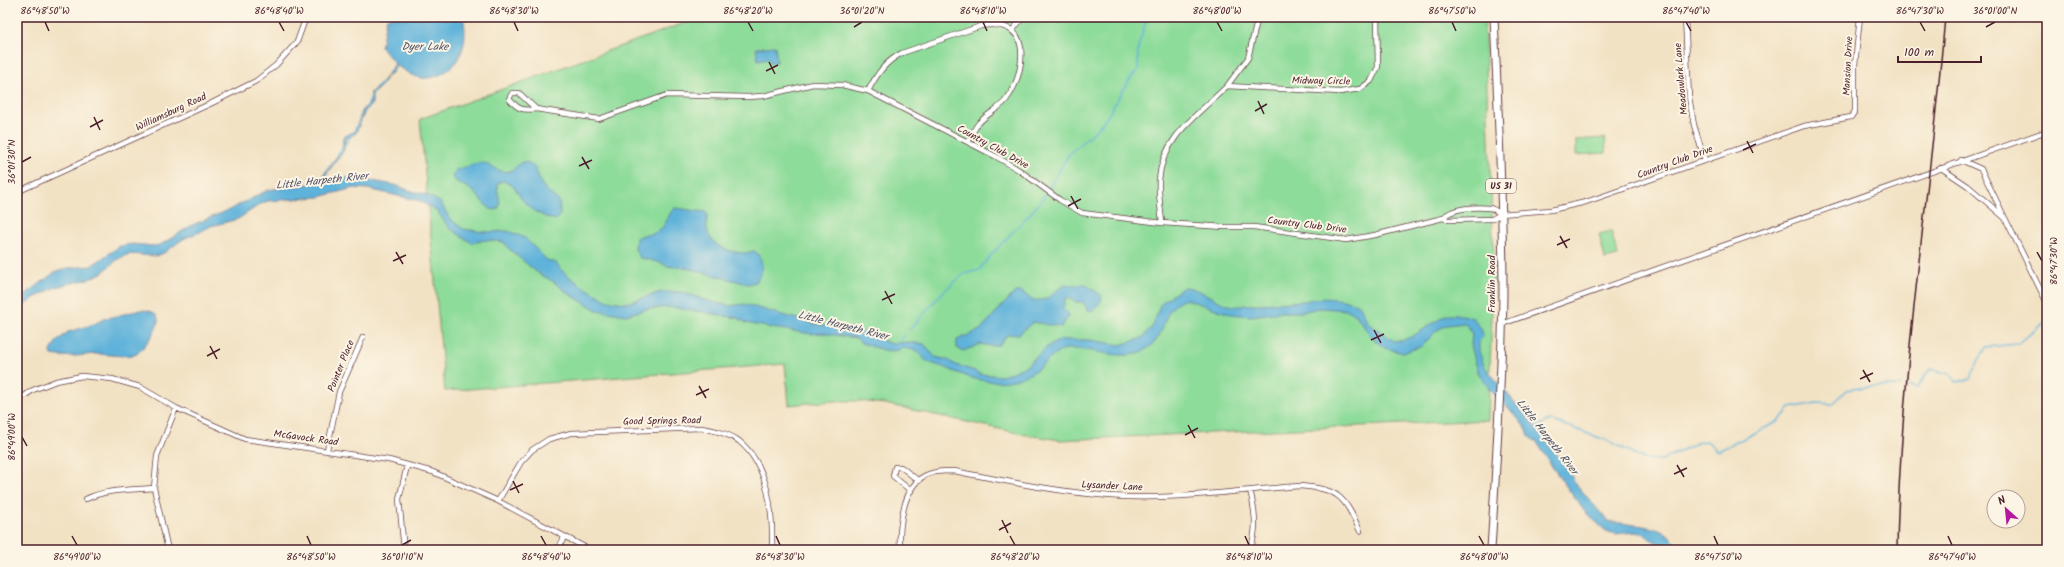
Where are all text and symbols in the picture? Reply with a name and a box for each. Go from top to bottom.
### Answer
text: 86°48'50"W [20,3,70,19]
text: 86°48'40"W [254,3,304,19]
text: 86°48'30"W [489,3,539,19]
text: 86°48'20"W [723,3,773,19]
text: 36°01'20"N [839,3,885,19]
text: 86°48'10"W [959,3,1007,19]
text: 86°48'00"W [1192,3,1242,19]
text: 86°47'50"W [1428,3,1476,19]
text: 86°47'40"W [1662,3,1710,19]
text: 86°47'30"W [1896,3,1944,19]
text: 36°01'00"N [1973,3,2017,19]
street label: Mansion Drive [1838,35,1858,96]
water label: Dyer Lake [402,38,449,56]
scale bar [1898,38,1981,64]
street label: Meadowlark Lane [1670,42,1692,116]
text: 100 m [1904,43,1935,62]
street label: Midway Circle [1292,72,1351,90]
street label: Williamsburg Road [133,88,210,135]
street label: Country Club Drive [954,121,1032,174]
text: 36°01'30"N [4,139,20,185]
street label: Country Club Drive [1635,141,1716,183]
water label: Little Harpeth River [275,167,371,195]
road number: US 31 [1486,179,1516,193]
street label: Country Club Drive [1266,212,1348,238]
text: 86°47'30"W [2046,237,2062,285]
street label: Franklin Road [1484,254,1500,313]
water label: Little Harpeth River [796,306,892,346]
street label: Pointer Place [323,337,359,394]
water label: Little Harpeth River [1511,395,1584,481]
street label: Good Springs Road [623,412,702,430]
text: 86°49'00"W [4,413,20,461]
street label: McGavock Road [273,426,340,451]
street label: Lysander Lane [1081,476,1143,496]
north arrow [1986,489,2026,529]
text: N [1995,491,2009,511]
text: 86°49'00"W [53,549,101,565]
text: 86°48'50"W [286,549,336,565]
text: 36°01'10"N [381,549,423,565]
text: 86°48'40"W [521,549,571,565]
text: 86°48'30"W [755,549,805,565]
text: 86°48'20"W [990,549,1040,565]
text: 86°48'10"W [1225,549,1273,565]
text: 86°48'00"W [1459,549,1509,565]
text: 86°47'50"W [1694,549,1742,565]
text: 86°47'40"W [1928,549,1976,565]

